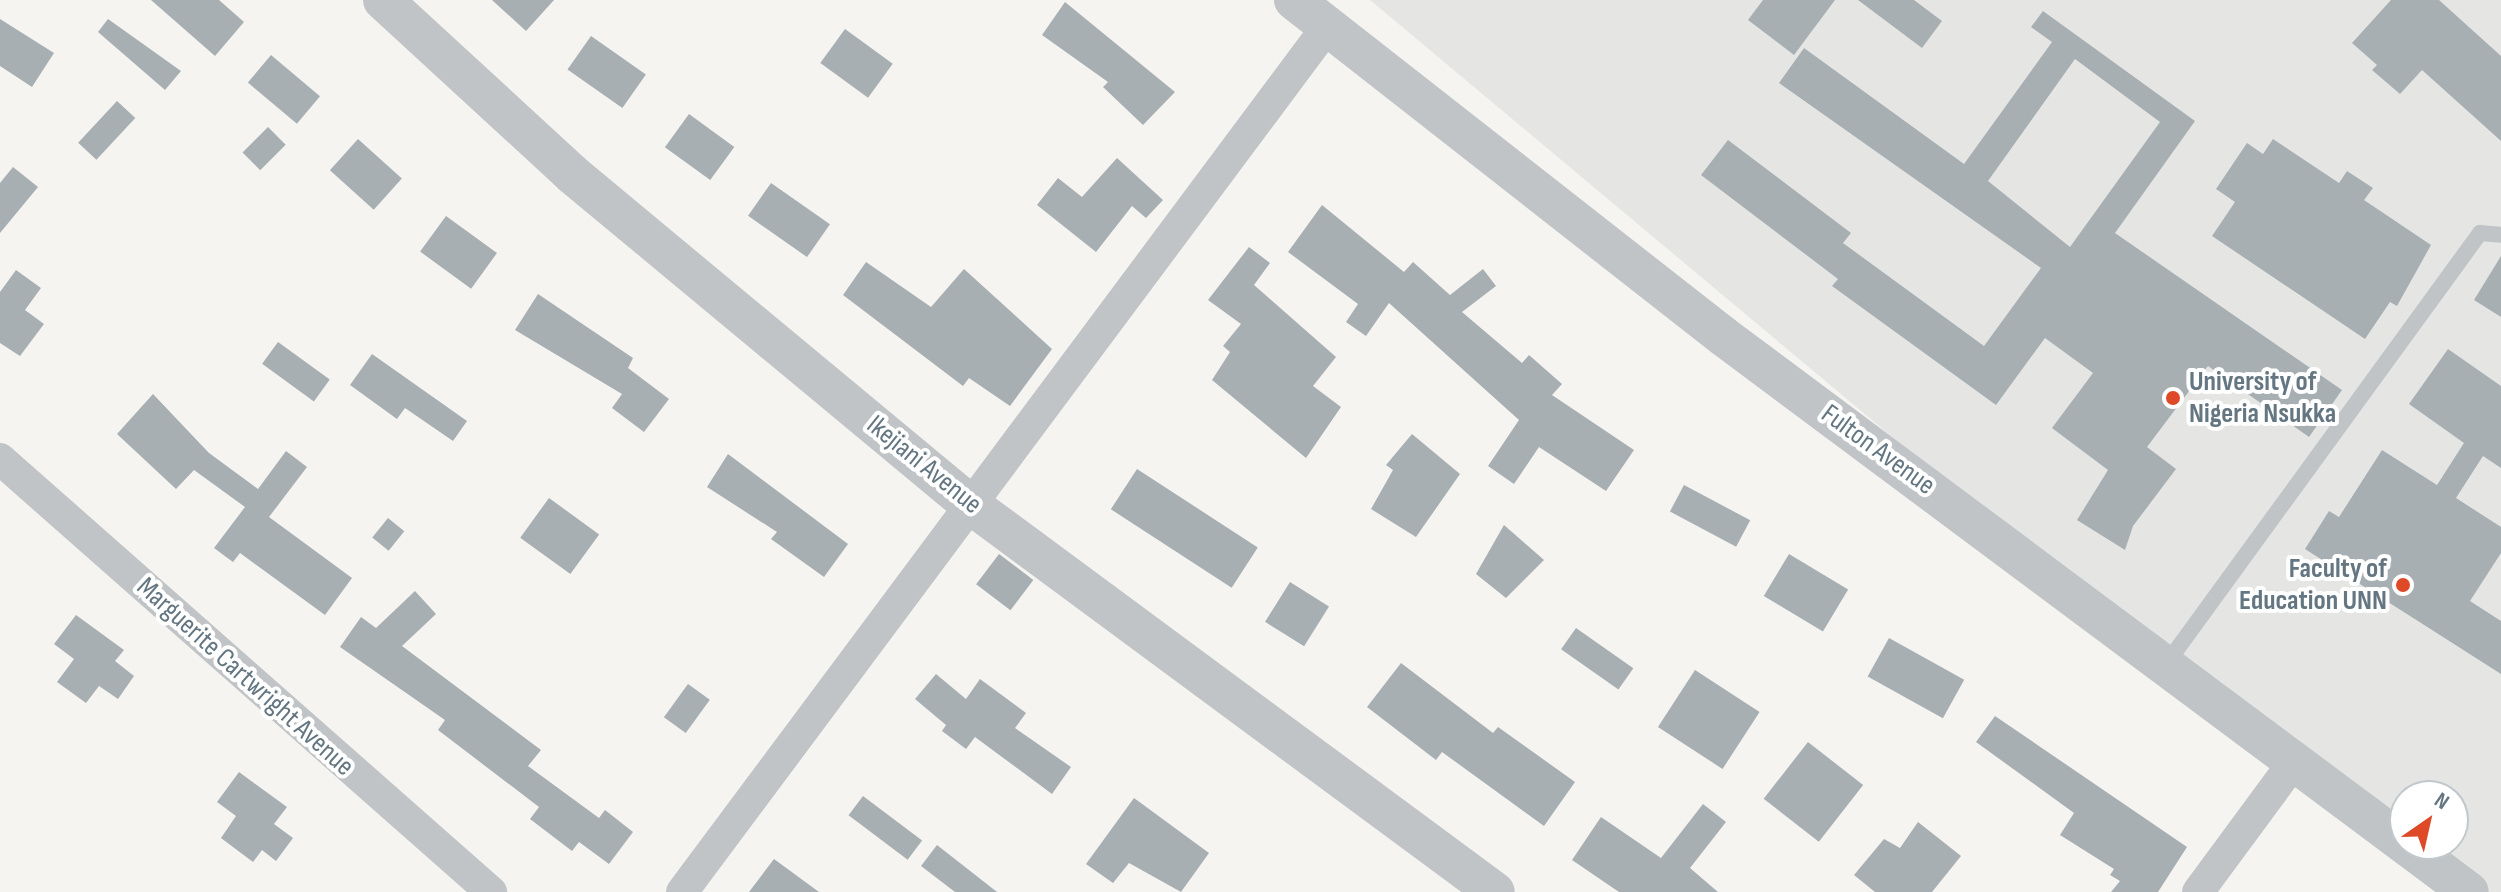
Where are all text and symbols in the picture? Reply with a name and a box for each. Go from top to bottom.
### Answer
place label: University of Nigeria Nsukka [2189,365,2336,431]
marker: University of Nigeria Nsukka [2164,389,2182,407]
street label: Fulton Avenue [1815,398,1941,502]
street label: Ikejiani Avenue [860,408,988,522]
place label: Faculty of Education UNN [2239,552,2387,618]
street label: Marguerite Cartwright Avenue [129,571,361,783]
marker: Faculty of Education UNN [2394,576,2412,594]
north arrow [2389,780,2469,860]
text: N [2429,787,2454,816]

